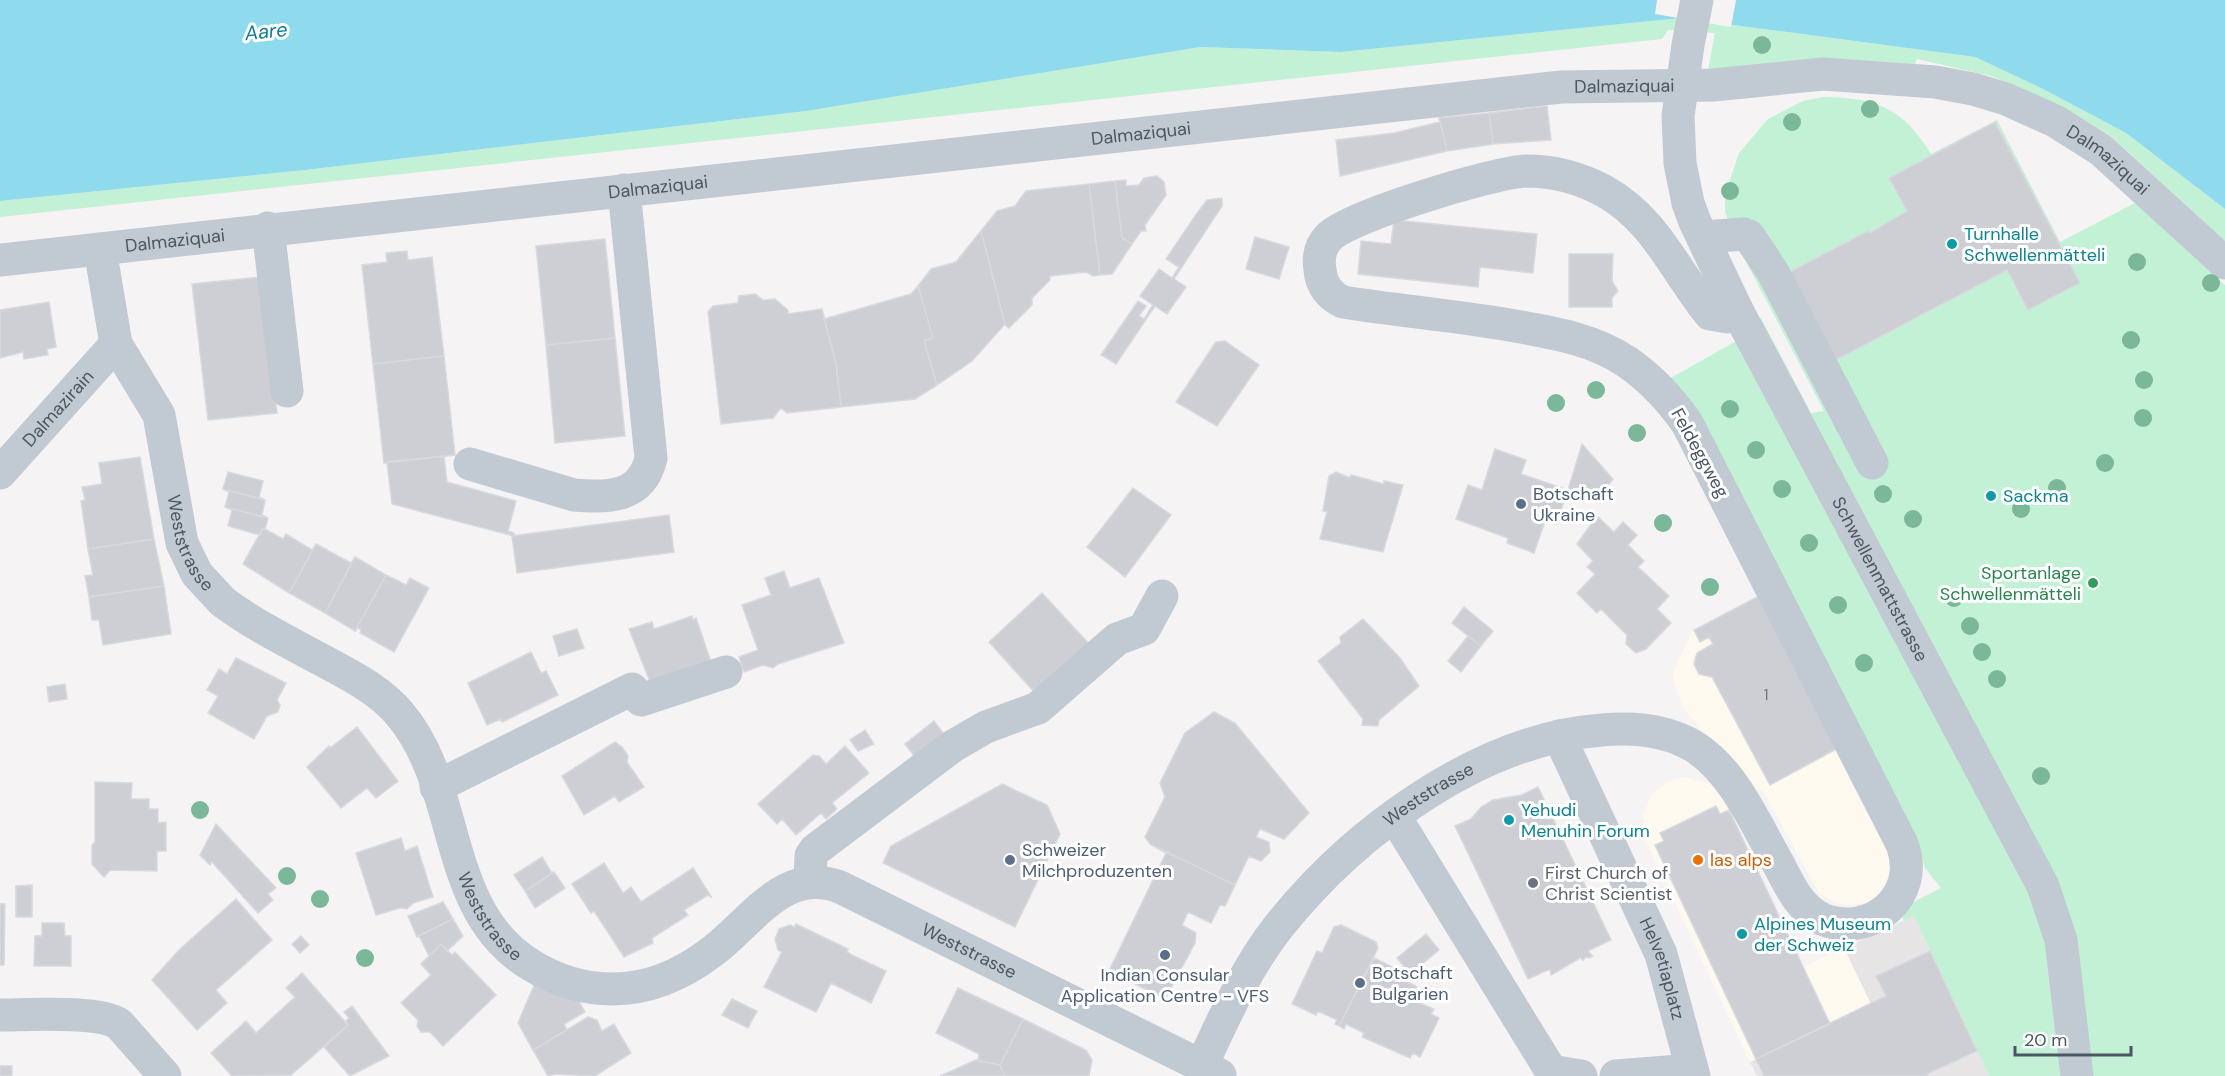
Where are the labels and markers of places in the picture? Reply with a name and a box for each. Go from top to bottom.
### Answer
place label: Turnhalle Schwellenmätteli [1964,222,2105,267]
marker: Turnhalle Schwellenmätteli [1945,237,1959,251]
place label: Botschaft Ukraine [1533,482,1614,527]
place label: Sackma [2003,484,2068,508]
marker: Sackma [1984,489,1998,503]
marker: Botschaft Ukraine [1514,497,1528,511]
place label: Sportanlage Schwellenmätteli [1940,561,2081,606]
marker: Sportanlage Schwellenmätteli [2086,576,2100,590]
place label: Yehudi Menuhin Forum [1521,798,1650,843]
marker: Yehudi Menuhin Forum [1502,813,1516,827]
place label: Schweizer Milchproduzenten [1022,838,1172,883]
place label: las alps [1710,848,1772,872]
marker: Schweizer Milchproduzenten [1003,853,1017,867]
marker: las alps [1691,853,1705,867]
place label: First Church of Christ Scientist [1545,861,1672,906]
marker: First Church of Christ Scientist [1526,876,1540,890]
place label: Alpines Museum der Schweiz [1754,912,1891,957]
marker: Alpines Museum der Schweiz [1735,927,1749,941]
marker: Indian Consular Application Centre - VFS [1158,948,1172,962]
place label: Botschaft Bulgarien [1372,961,1453,1006]
place label: Indian Consular Application Centre - VFS [1061,963,1269,1008]
marker: Botschaft Bulgarien [1353,976,1367,990]

